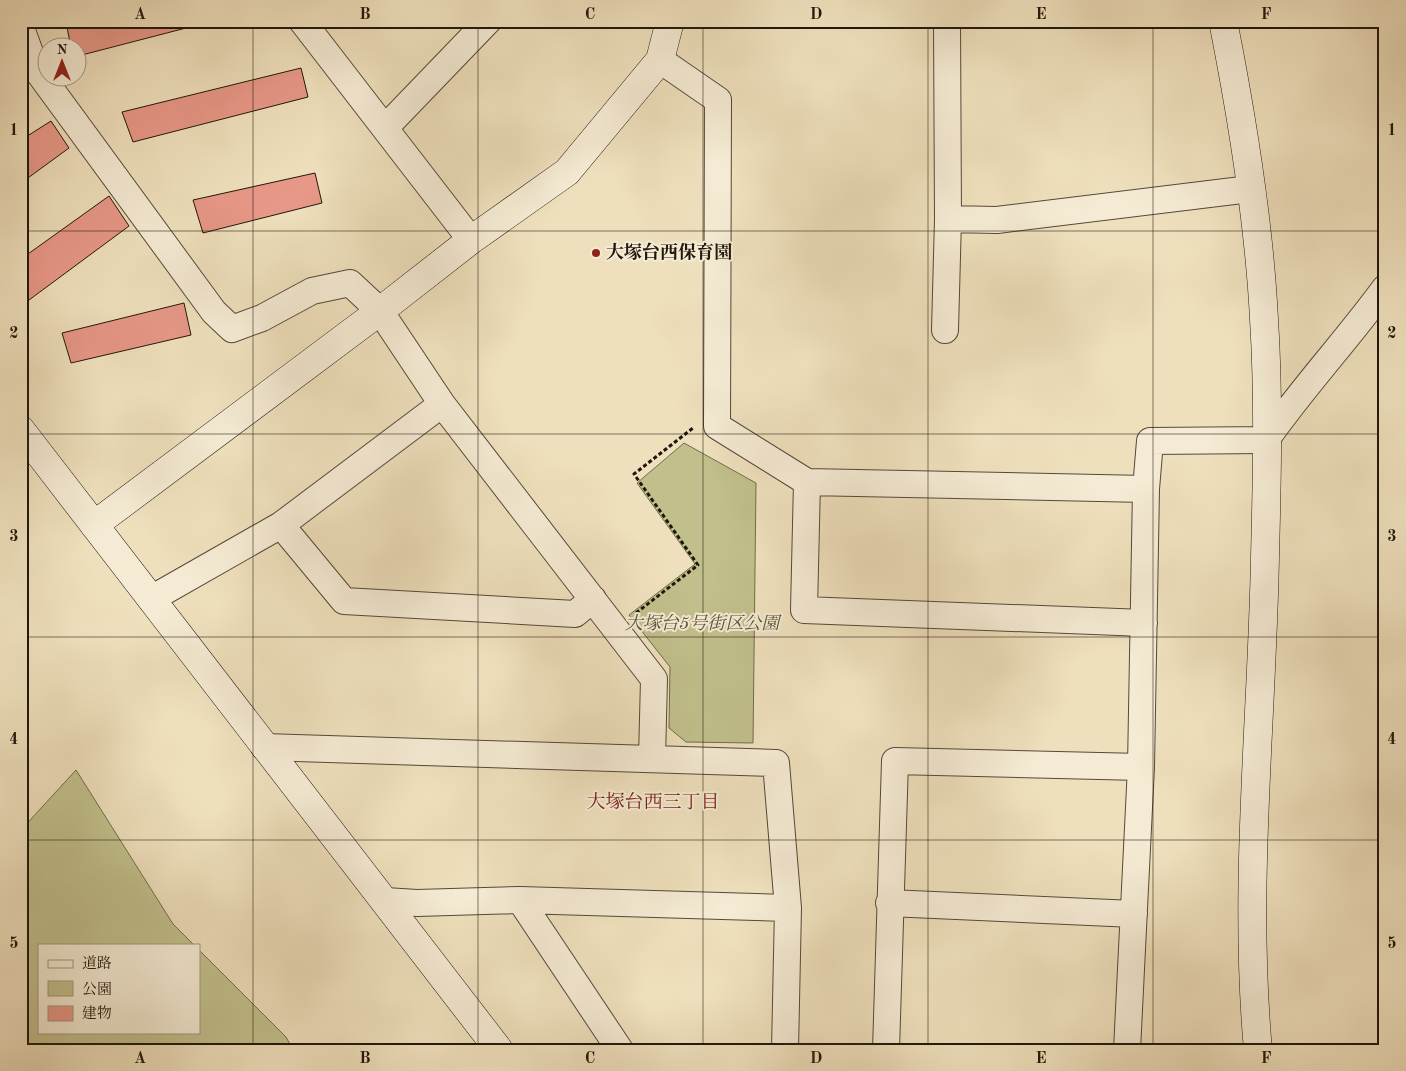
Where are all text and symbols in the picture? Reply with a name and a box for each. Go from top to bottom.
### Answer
text: A [134,7,146,23]
text: B [359,7,371,23]
text: C [585,7,595,23]
text: D [810,7,822,23]
text: E [1035,7,1047,23]
text: F [1261,7,1272,23]
north arrow [38,38,88,88]
text: N [57,43,68,57]
text: 1 [9,123,19,139]
text: 1 [1387,123,1397,139]
place label: 大塚台西保育園 [606,242,732,262]
marker: 大塚台西保育園 [590,247,602,259]
text: 2 [9,326,19,342]
text: 2 [1387,326,1397,342]
text: 3 [9,529,19,545]
text: 3 [1387,529,1397,545]
park label: 大塚台5号街区公園 [625,613,782,633]
text: 4 [9,732,19,748]
text: 4 [1387,732,1397,748]
district label: 大塚台西三丁目 [586,791,720,813]
text: 5 [9,936,19,952]
text: 5 [1387,936,1397,952]
legend [38,944,200,1034]
text: 道路 [82,955,112,972]
text: 公園 [82,981,112,998]
text: 建物 [82,1005,112,1022]
text: A [134,1051,146,1067]
text: B [359,1051,371,1067]
text: C [585,1051,595,1067]
text: D [810,1051,822,1067]
text: E [1035,1051,1047,1067]
text: F [1261,1051,1272,1067]

